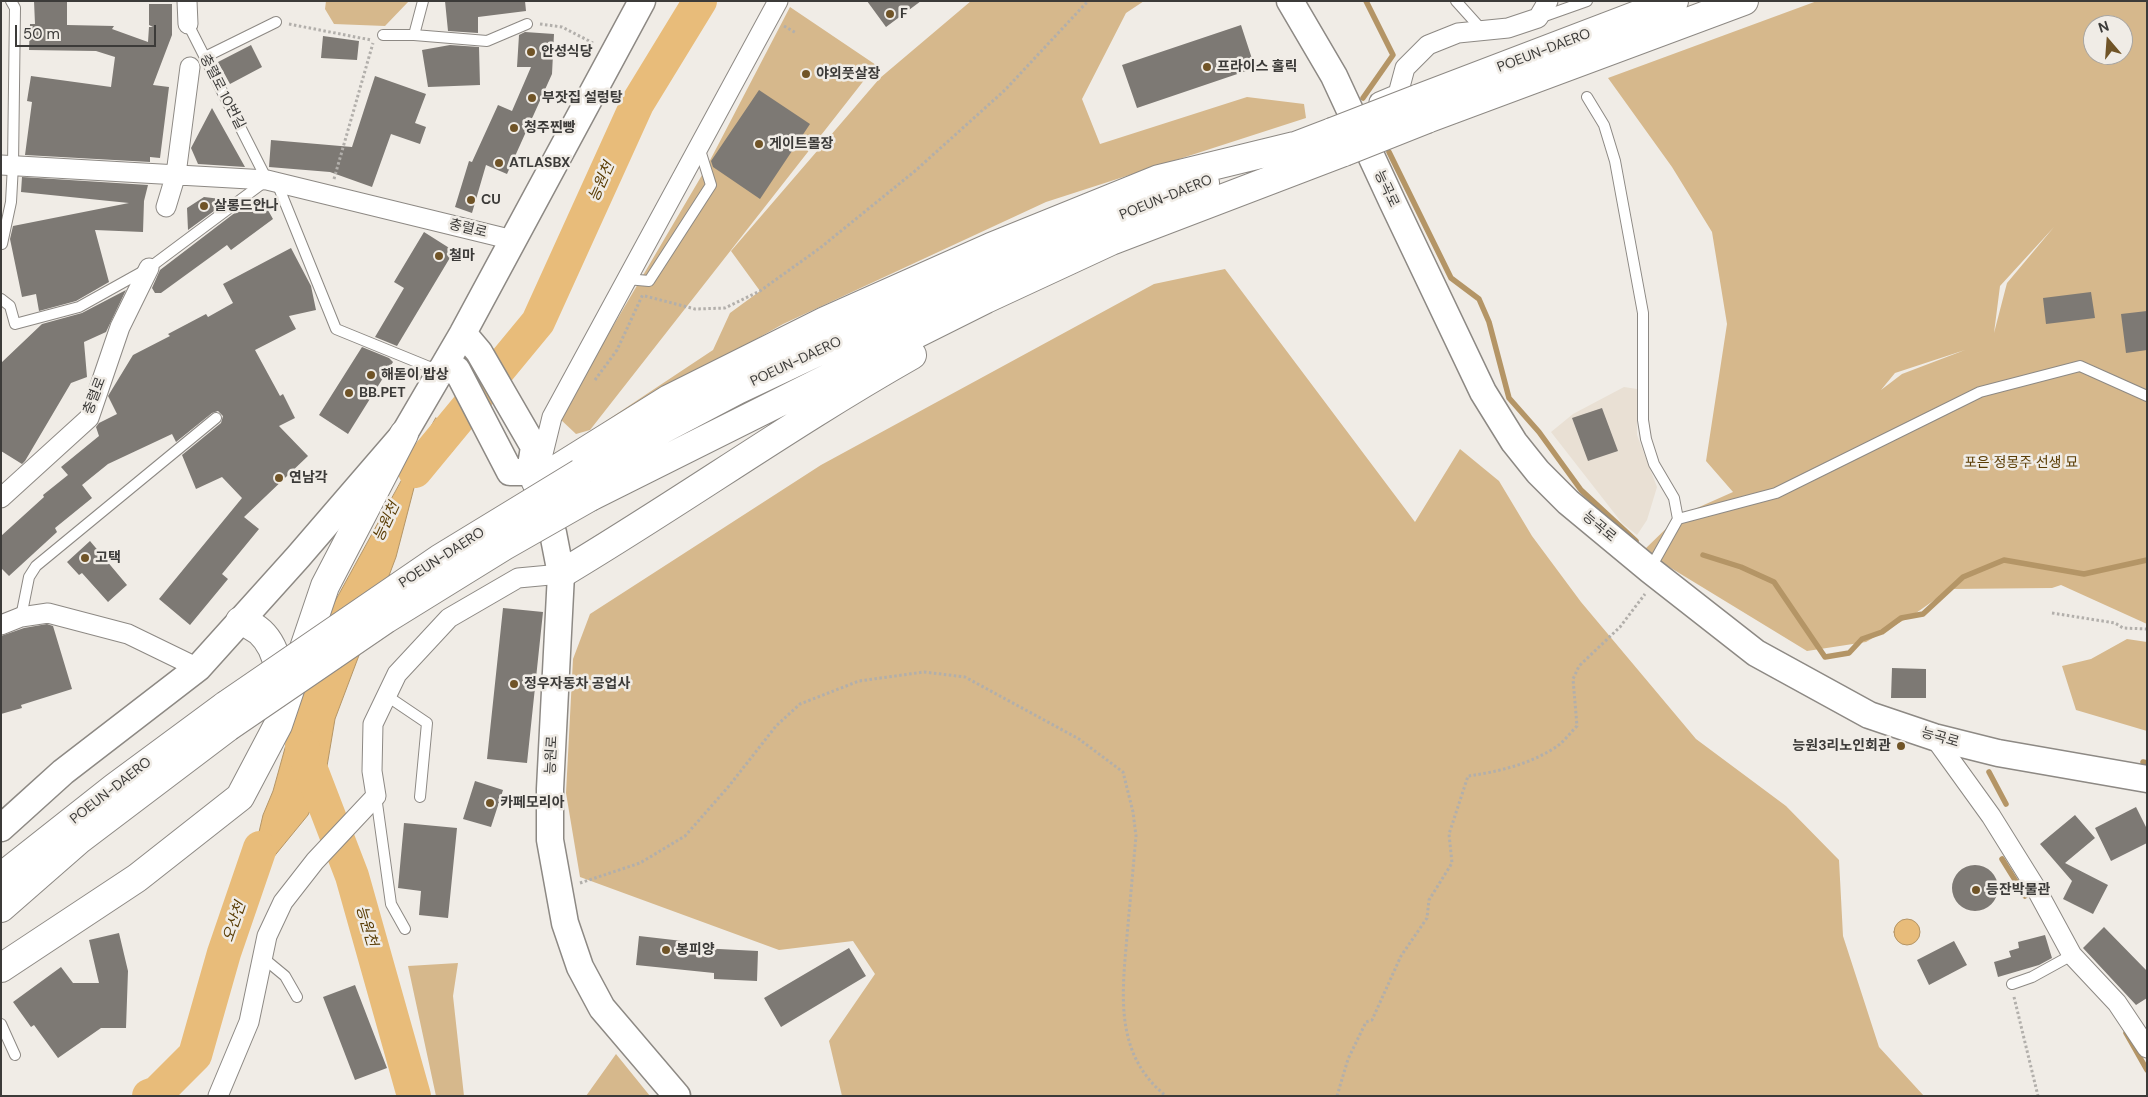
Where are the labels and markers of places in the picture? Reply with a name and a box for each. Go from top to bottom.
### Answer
place label: F [900,6,908,22]
marker: F [884,8,896,20]
place label: 안성식당 [541,44,593,60]
marker: 안성식당 [525,46,537,58]
place label: 프라이스 홀릭 [1217,59,1298,75]
marker: 프라이스 홀릭 [1201,61,1213,73]
place label: 야외풋살장 [816,66,880,82]
marker: 야외풋살장 [800,68,812,80]
place label: 부잣집 설렁탕 [542,90,623,106]
marker: 부잣집 설렁탕 [526,92,538,104]
place label: 청주찐빵 [524,120,576,136]
marker: 청주찐빵 [508,122,520,134]
place label: 게이트볼장 [769,136,833,152]
marker: 게이트볼장 [753,138,765,150]
place label: ATLASBX [509,155,570,171]
marker: ATLASBX [493,157,505,169]
place label: CU [481,192,501,208]
marker: CU [465,194,477,206]
place label: 살롱드안나 [214,198,278,214]
marker: 살롱드안나 [198,200,210,212]
place label: 철마 [449,248,475,264]
marker: 철마 [433,250,445,262]
place label: 해돋이 밥상 [381,367,449,383]
marker: 해돋이 밥상 [365,369,377,381]
place label: BB.PET [359,385,406,401]
marker: BB.PET [343,387,355,399]
place label: 연남각 [289,470,328,486]
marker: 연남각 [273,472,285,484]
place label: 고택 [95,550,121,566]
marker: 고택 [79,552,91,564]
place label: 정우자동차 공업사 [524,676,630,692]
marker: 정우자동차 공업사 [508,678,520,690]
place label: 능원3리노인회관 [1792,738,1891,754]
marker: 능원3리노인회관 [1895,740,1907,752]
place label: 카페모리아 [500,795,564,811]
marker: 카페모리아 [484,797,496,809]
place label: 등잔박물관 [1986,882,2050,898]
marker: 등잔박물관 [1970,884,1982,896]
place label: 봉피양 [676,942,715,958]
marker: 봉피양 [660,944,672,956]

